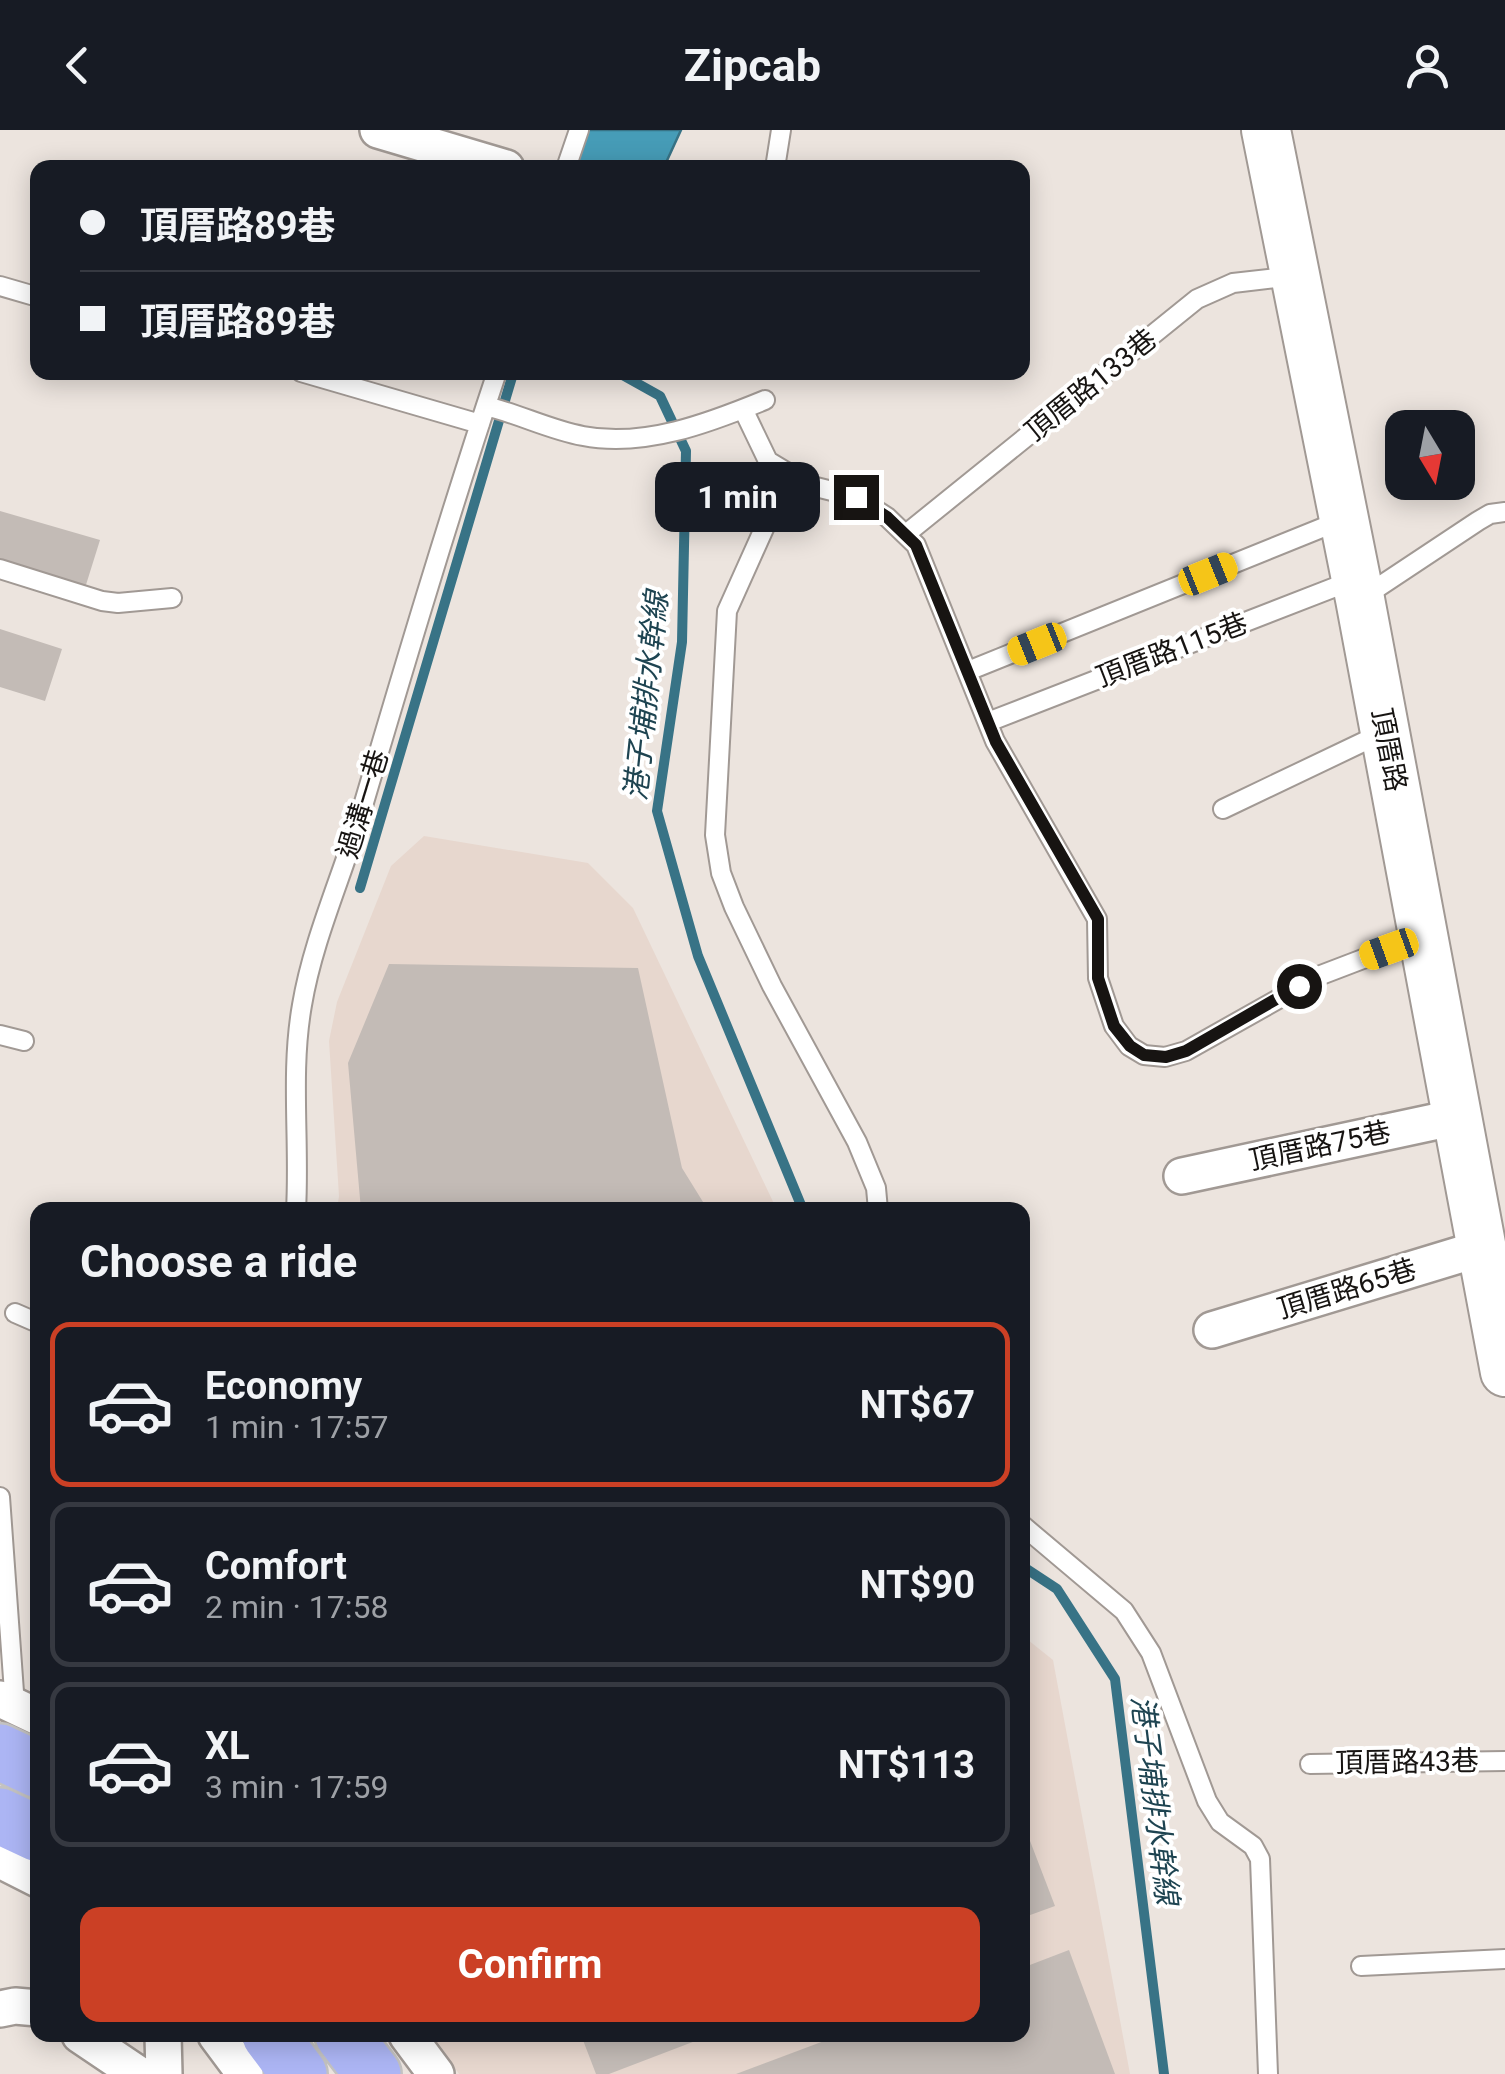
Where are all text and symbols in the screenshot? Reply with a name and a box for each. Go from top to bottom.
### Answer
icon: back [50,38,105,93]
icon: person [1400,38,1455,93]
text: Zipcab [684,39,821,92]
text: 頂厝路89巷 [140,204,336,248]
text: 頂厝路89巷 [140,300,336,344]
street label: 頂厝路133巷 [1019,322,1163,448]
north arrow [1385,410,1475,500]
map controls [1385,410,1475,500]
callout: 1 min [656,462,821,532]
route end [834,475,879,520]
text: 1 min [697,478,778,516]
car [1175,549,1241,599]
water label: 港子埔排水幹線 [618,587,675,802]
street label: 頂厝路115巷 [1092,606,1252,694]
car [1004,619,1070,669]
street label: 頂厝路 [1365,706,1413,794]
street label: 過溝一巷 [331,746,395,862]
car [1356,925,1422,973]
route start [1277,964,1322,1009]
street label: 頂厝路75巷 [1246,1115,1394,1177]
text: Choose a ride [80,1235,357,1288]
street label: 頂厝路65巷 [1274,1252,1420,1326]
icon: car [85,1360,175,1450]
text: Economy [205,1364,362,1408]
text: NT$67 [860,1383,975,1427]
text: 1 min · 17:57 [205,1408,388,1446]
icon: car [85,1540,175,1630]
text: Comfort [205,1544,347,1588]
text: NT$90 [860,1563,975,1607]
text: 2 min · 17:58 [205,1588,388,1626]
water label: 港子埔排水幹線 [1125,1694,1186,1909]
icon: car [85,1720,175,1810]
text: XL [205,1724,250,1768]
text: NT$113 [838,1743,975,1787]
street label: 頂厝路43巷 [1335,1744,1479,1780]
text: 3 min · 17:59 [205,1768,388,1806]
button: Confirm [80,1907,980,2022]

